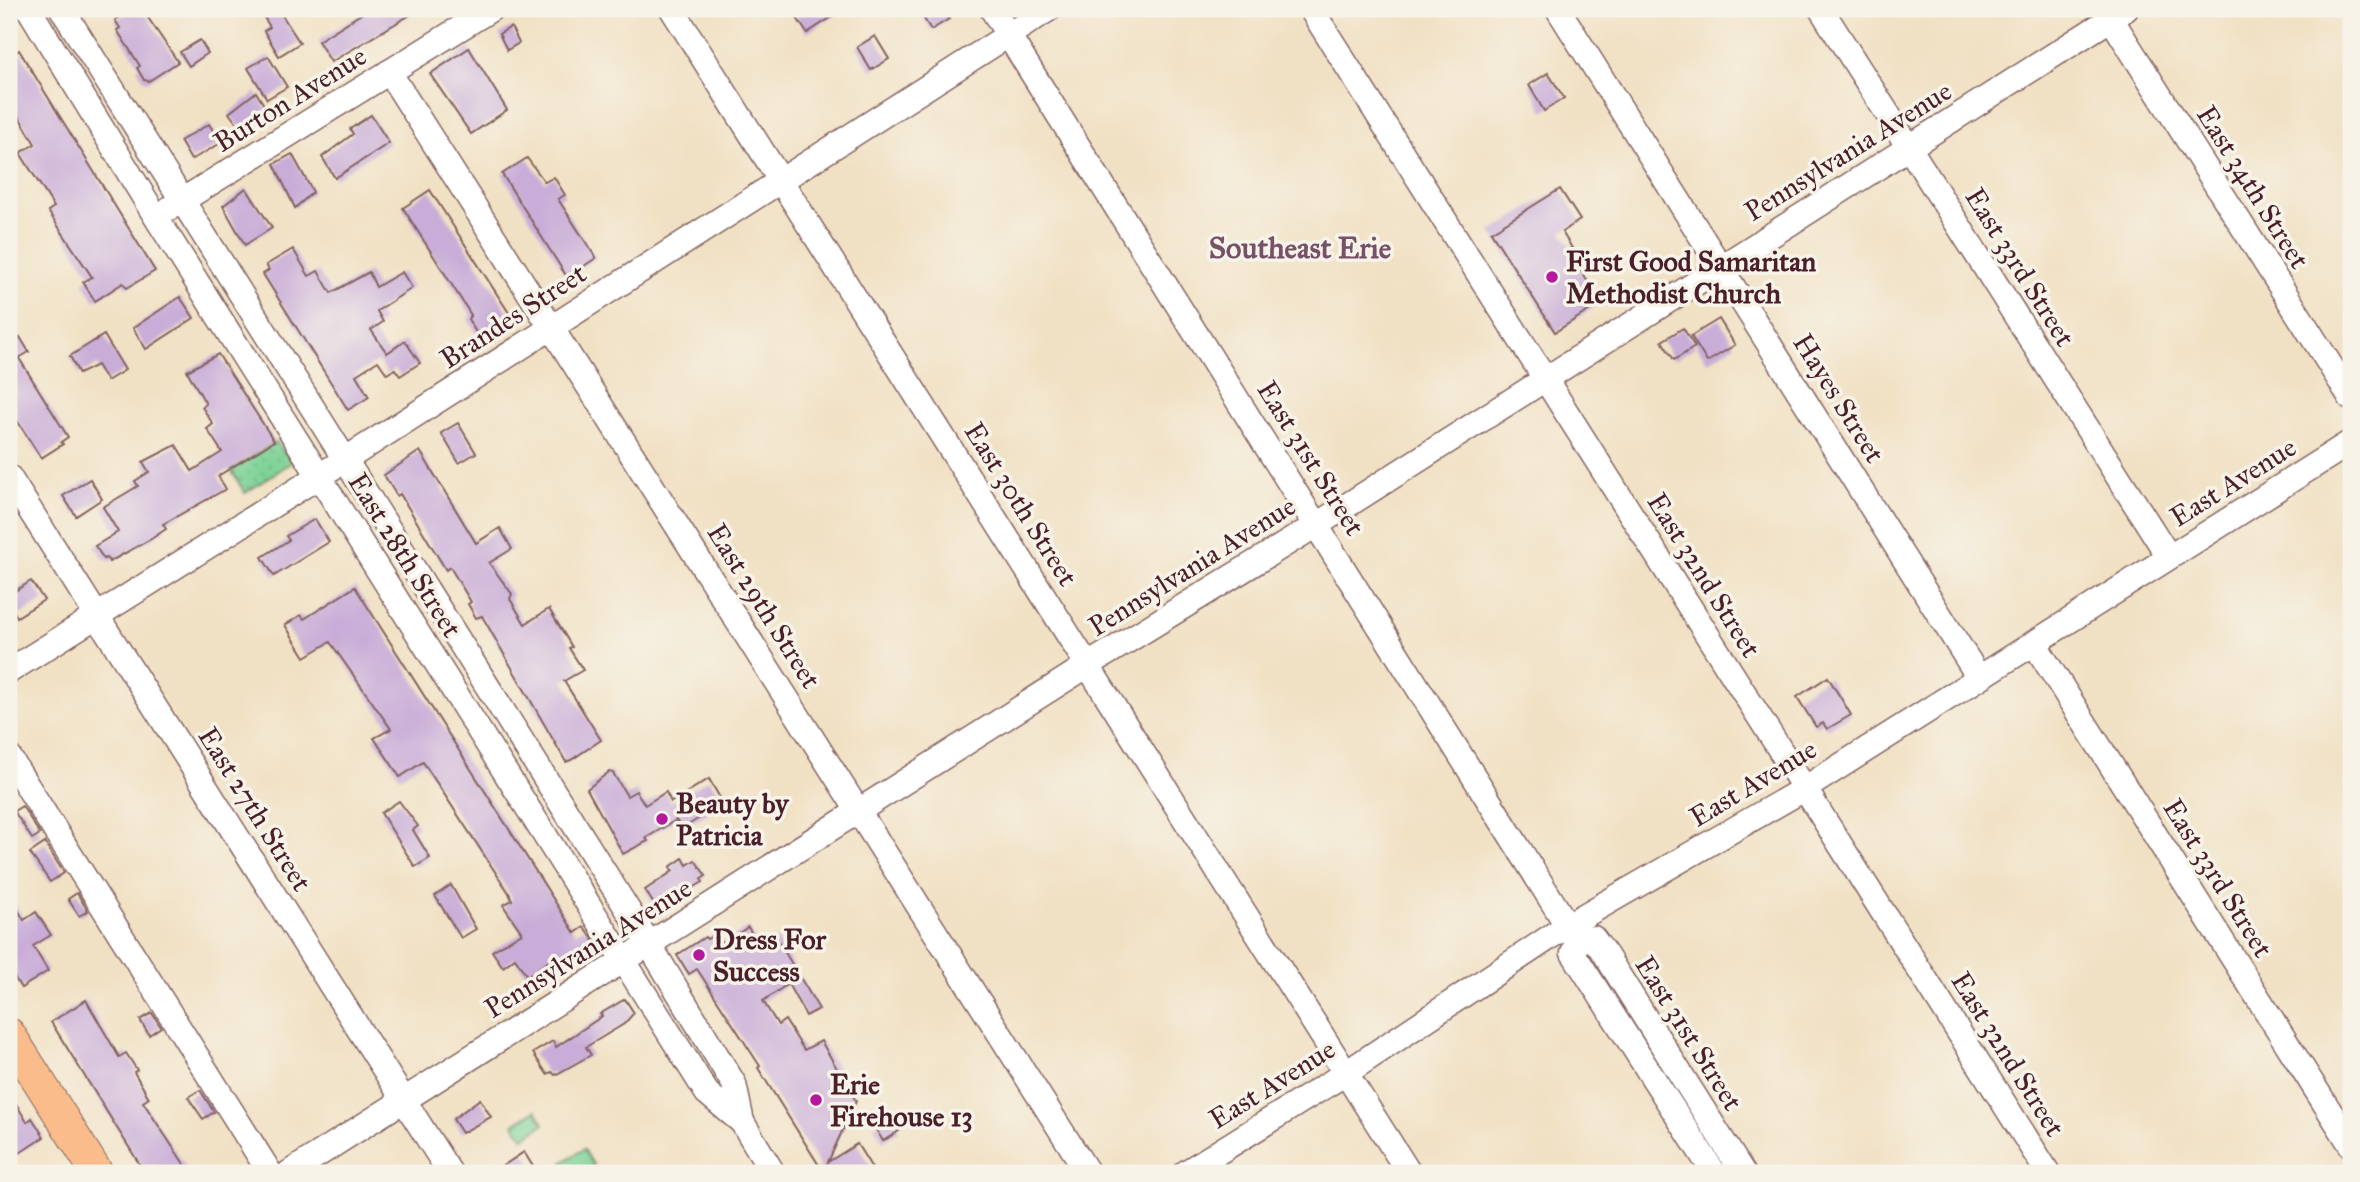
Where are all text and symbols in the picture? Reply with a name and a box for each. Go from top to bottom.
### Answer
street label: Burton Avenue [207,38,373,160]
street label: Pennsylvania Avenue [1738,73,1958,229]
street label: East 34th Street [2189,99,2317,275]
street label: East 33rd Street [1957,181,2083,353]
district label: Southeast Erie [1209,230,1392,266]
place label: First Good Samaritan Methodist Church [1566,244,1816,311]
street label: Brandes Street [433,256,593,376]
marker: First Good Samaritan Methodist Church [1544,269,1560,285]
street label: Hayes Street [1785,327,1893,469]
street label: East 31st Street [1250,374,1373,542]
street label: East 30th Street [957,416,1085,592]
street label: East Avenue [2163,430,2303,534]
street label: East 28th Street [340,466,470,644]
street label: East 32nd Street [1639,486,1769,664]
street label: Pennsylvania Avenue [1082,488,1302,644]
street label: East 29th Street [699,517,829,695]
street label: East 27th Street [191,720,319,898]
street label: East Avenue [1683,731,1823,835]
place label: Beauty by Patricia [676,786,789,853]
street label: East 33rd Street [2155,792,2281,964]
marker: Beauty by Patricia [654,811,670,827]
street label: Pennsylvania Avenue [478,870,698,1026]
place label: Dress For Success [713,922,826,989]
marker: Dress For Success [691,947,707,963]
street label: East 31st Street [1628,949,1751,1117]
street label: East 32nd Street [1943,965,2073,1143]
street label: East Avenue [1202,1032,1342,1136]
place label: Erie Firehouse 13 [830,1067,973,1134]
marker: Erie Firehouse 13 [808,1092,824,1108]

